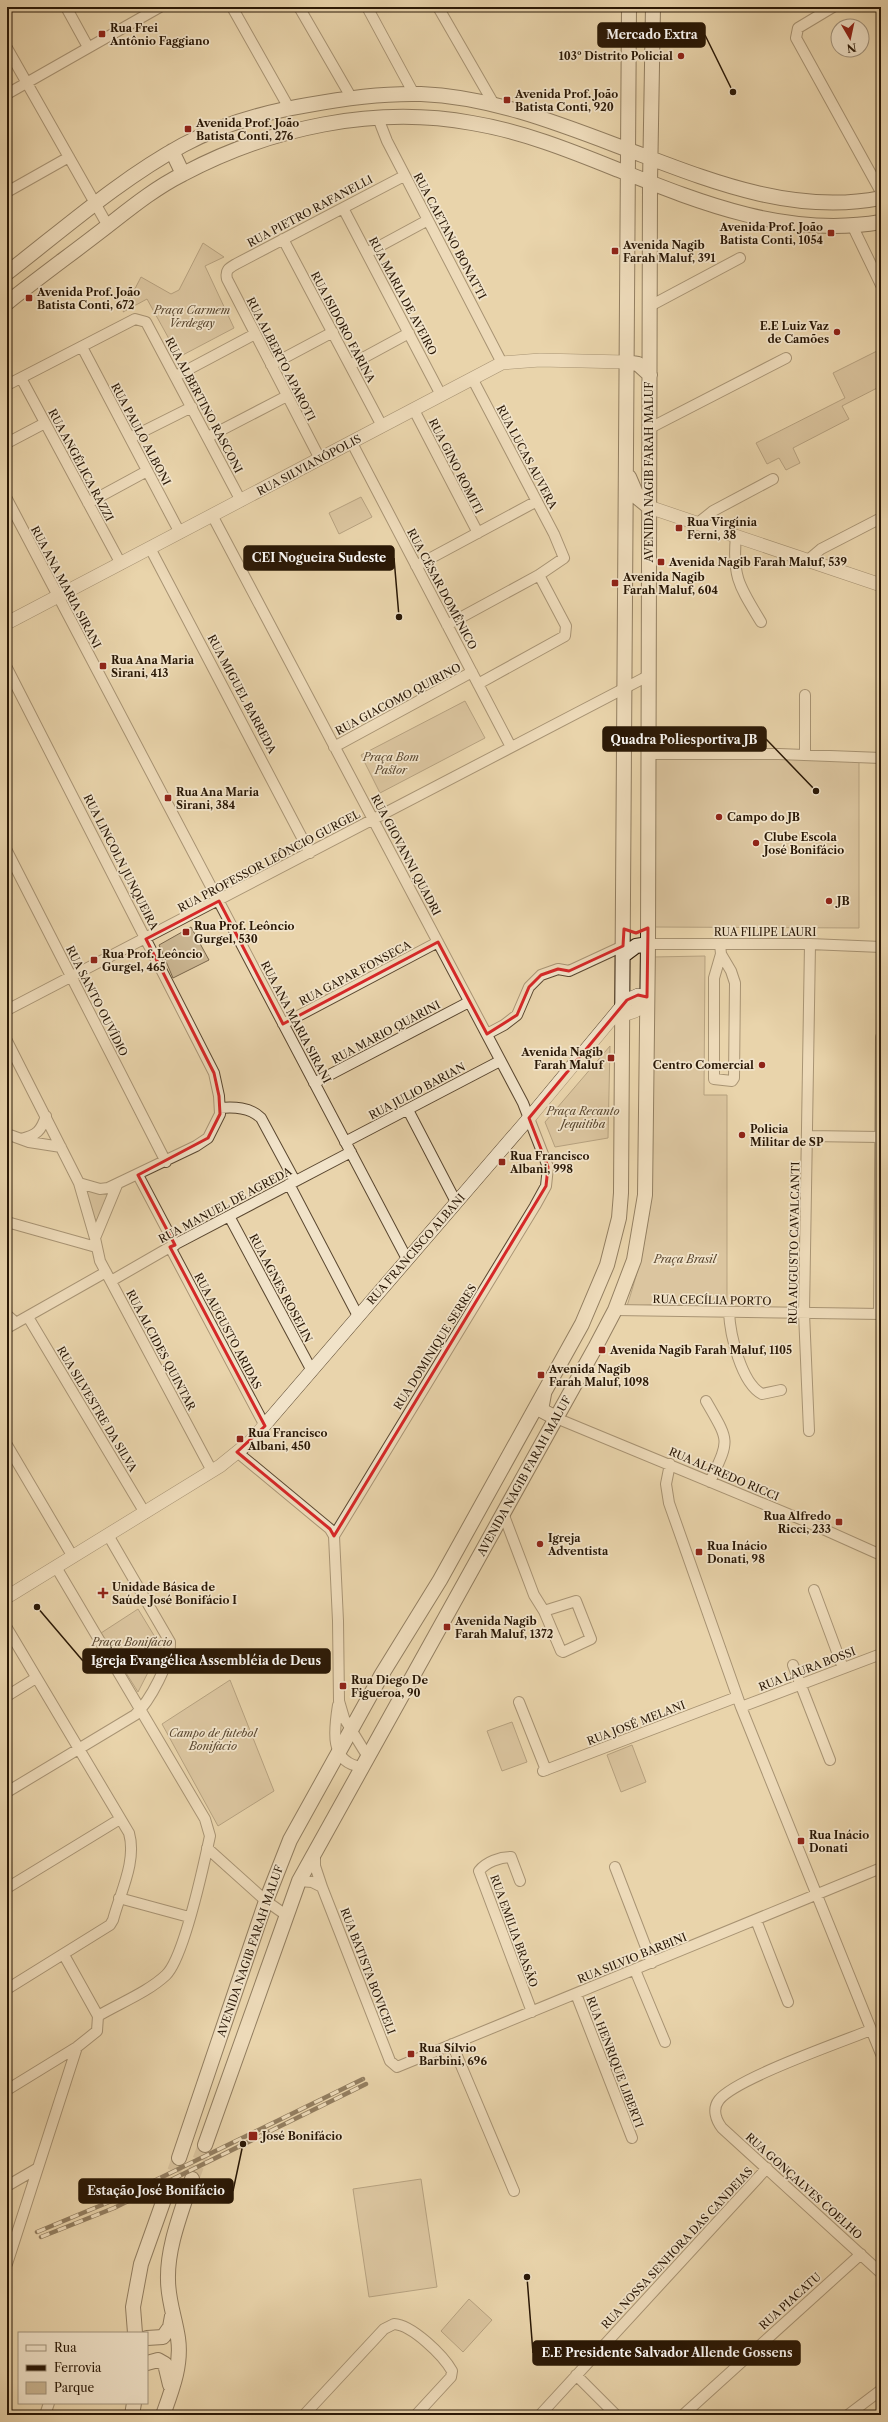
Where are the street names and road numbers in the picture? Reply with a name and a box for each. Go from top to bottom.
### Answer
street label: RUA CAETANO BONATTI [411,170,489,302]
street label: RUA PIETRO RAFANELLI [245,172,375,250]
street label: RUA MARIA DE AVEIRO [366,235,440,357]
street label: RUA ISIDORO FARINA [308,269,379,386]
street label: RUA ALBERTO APAROTI [244,295,318,423]
street label: RUA ALBERTINO RASCONI [162,335,246,475]
street label: RUA PAULO ALBONI [108,381,174,487]
street label: AVENIDA NAGIB FARAH MALUF [642,382,656,563]
street label: RUA LUCAS AUVERA [494,403,561,512]
street label: RUA ANGÉLICA RAZZI [45,406,117,524]
street label: RUA GINO ROMITI [426,416,486,516]
street label: RUA SILVIANÓPOLIS [254,432,364,498]
street label: RUA ANA MARIA SIRANI [28,524,104,650]
street label: RUA CÉSAR DOMÊNICO [404,526,480,652]
street label: RUA MIGUEL BARREDA [205,632,280,757]
street label: RUA GIACOMO QUIRINO [333,660,463,738]
street label: RUA LINCOLN JUNQUEIRA [81,792,162,933]
street label: RUA GIOVANNI QUADRI [368,792,444,918]
street label: RUA PROFESSOR LEÔNCIO GURGEL [175,806,363,915]
street label: RUA FILIPE LAURI [714,925,816,939]
street label: RUA GAPAR FONSECA [297,937,414,1009]
street label: RUA SANTO OUVÍDIO [63,943,131,1059]
street label: RUA ANA MARIA SIRANI [258,959,334,1085]
street label: RUA MARIO QUARINI [329,997,443,1067]
street label: RUA JULIO BARIAN [366,1060,468,1122]
street label: RUA AUGUSTO CAVALCANTI [786,1161,802,1325]
street label: RUA MANUEL DE AGREDA [156,1163,295,1246]
street label: RUA FRANCISCO ALBANI [364,1191,468,1307]
street label: RUA AGNES ROSELIN [246,1231,316,1345]
street label: RUA AUGUSTO ARIDAS [191,1270,265,1392]
street label: RUA DOMINIQUE SERRES [391,1282,479,1412]
street label: RUA ALCIDES QUINTAR [123,1287,199,1414]
street label: RUA CECÍLIA PORTO [652,1292,772,1308]
street label: RUA SILVESTRE DA SILVA [54,1344,141,1475]
street label: AVENIDA NAGIB FARAH MALUF [474,1393,574,1559]
street label: RUA ALFREDO RICCI [667,1444,781,1504]
street label: RUA LAURA BOSSI [756,1644,858,1694]
street label: RUA JOSÉ MELANI [585,1698,687,1748]
street label: AVENIDA NAGIB FARAH MALUF [214,1863,286,2040]
street label: RUA EMILIA BRASÃO [487,1873,541,1989]
street label: RUA BATISTA BOVICELI [337,1906,399,2036]
street label: RUA SILVIO BARBINI [575,1930,689,1986]
street label: RUA HENRIQUE LIBERTI [583,1994,647,2130]
street label: RUA GONÇALVES COELHO [743,2130,865,2242]
street label: RUA NOSSA SENHORA DAS CANDEIAS [598,2164,756,2332]
street label: RUA PIACATU [756,2269,824,2332]

